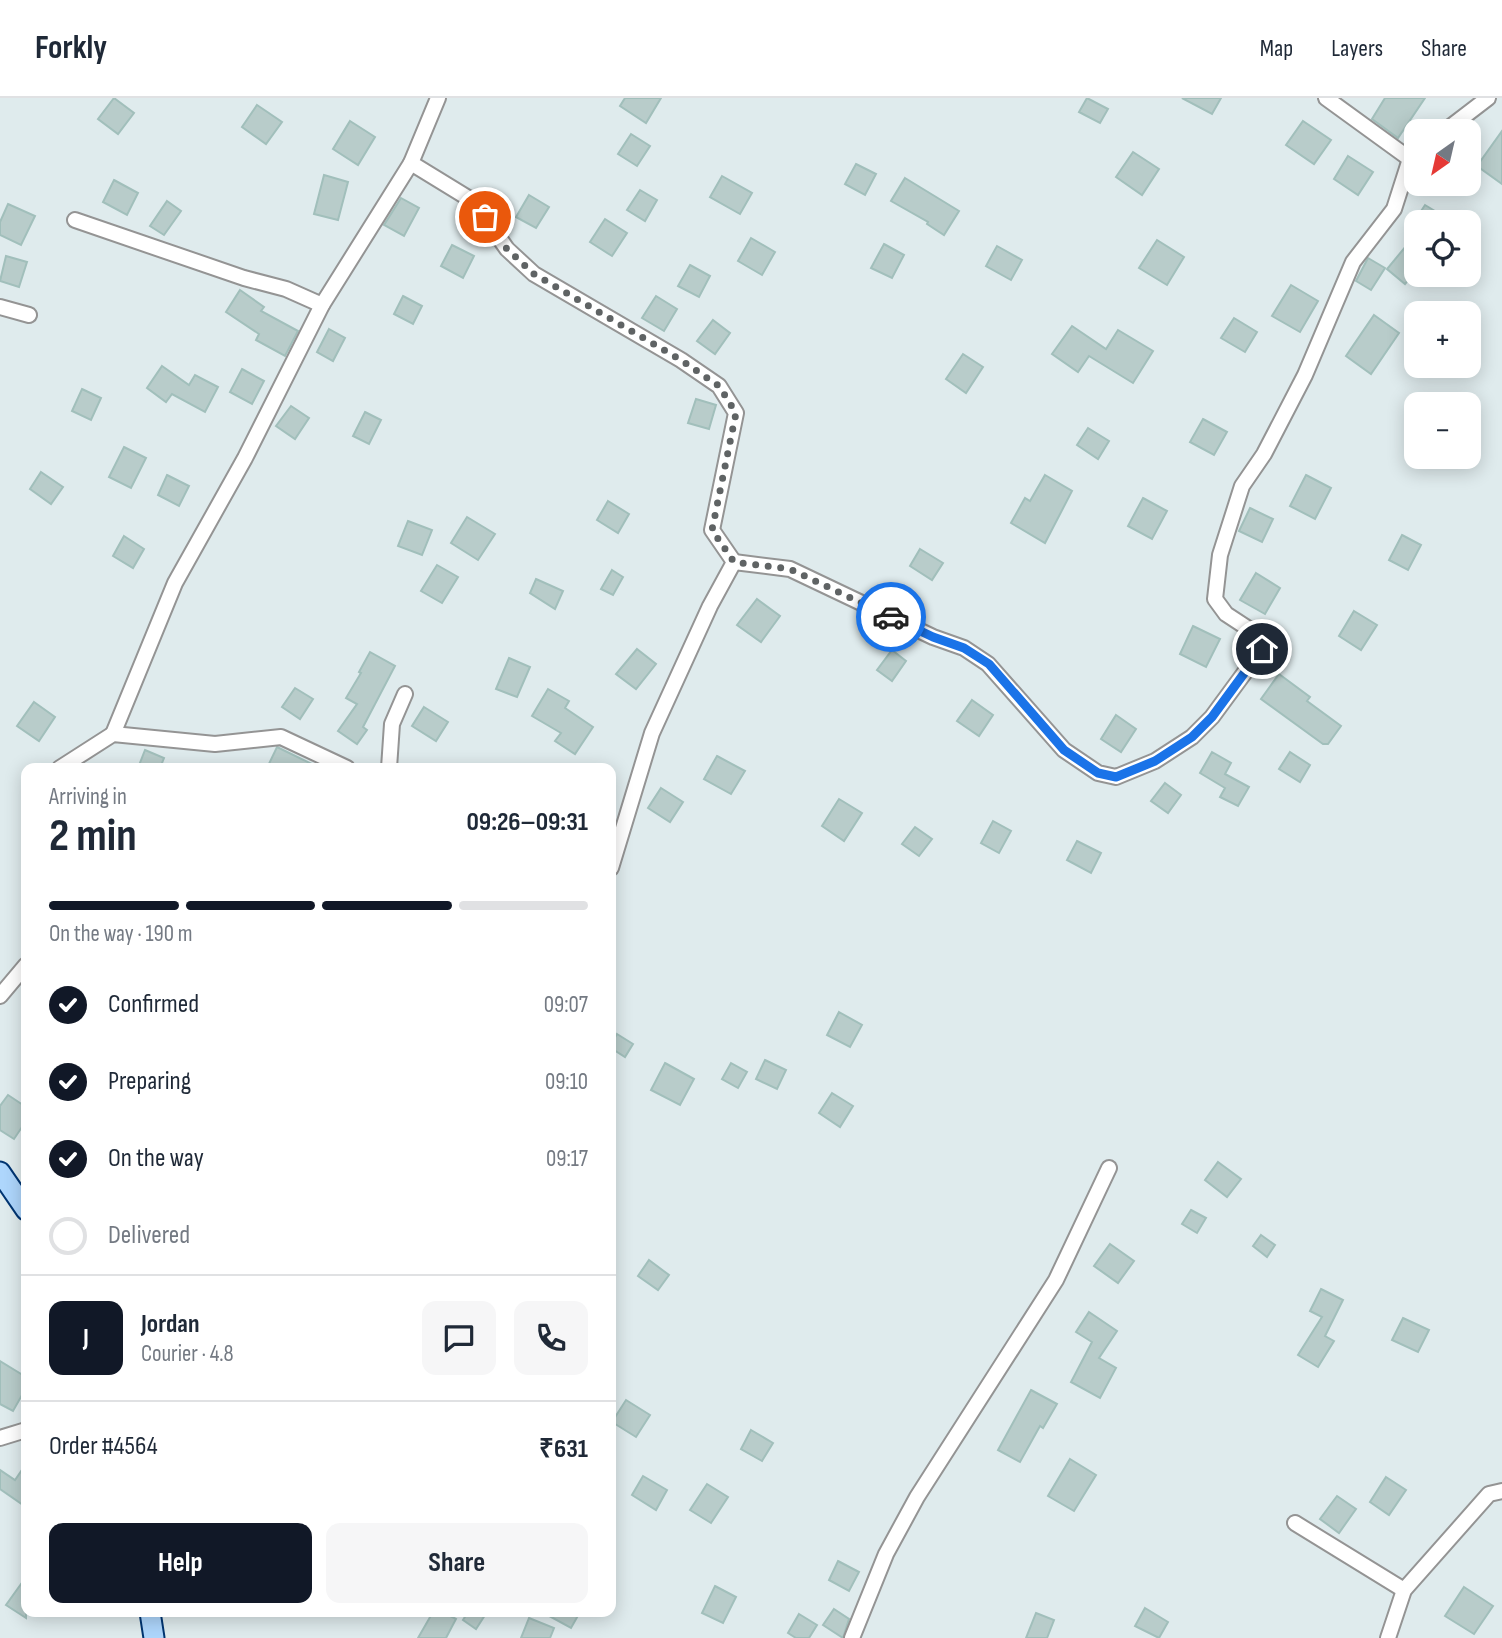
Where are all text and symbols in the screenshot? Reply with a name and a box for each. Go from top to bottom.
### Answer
text: Forkly [35,28,107,68]
text: Map [1260,34,1293,63]
text: Layers [1331,34,1383,63]
text: Share [1421,34,1467,63]
north arrow [1404,119,1480,196]
map controls [1404,119,1481,469]
pin [455,187,515,247]
icon: bag [466,198,504,236]
button: locate [1404,210,1481,287]
button: + [1404,301,1481,378]
button: − [1404,392,1481,469]
courier [856,582,926,652]
icon: car [872,598,910,636]
pin [1232,619,1292,679]
icon: home [1243,630,1281,668]
text: Arriving in [49,783,127,811]
text: 09:26–09:31 [466,807,588,838]
text: 2 min [49,809,137,864]
text: On the way · 190 m [49,920,192,948]
icon: check [49,986,87,1024]
text: Confirmed [108,989,199,1020]
text: 09:07 [544,991,588,1019]
icon: check [49,1063,87,1101]
text: Preparing [108,1066,191,1097]
text: 09:10 [545,1068,588,1096]
icon: check [49,1140,87,1178]
text: On the way [108,1143,204,1174]
text: 09:17 [546,1145,588,1173]
text: Delivered [108,1220,190,1251]
button: chat [422,1301,496,1375]
button: phone [514,1301,588,1375]
text: Jordan [141,1309,199,1340]
text: J [83,1323,89,1354]
text: Courier · 4.8 [141,1340,234,1368]
text: Order #4564 [49,1431,158,1462]
text: ₹631 [539,1434,588,1465]
button: Help [49,1523,312,1603]
button: Share [326,1523,588,1603]

